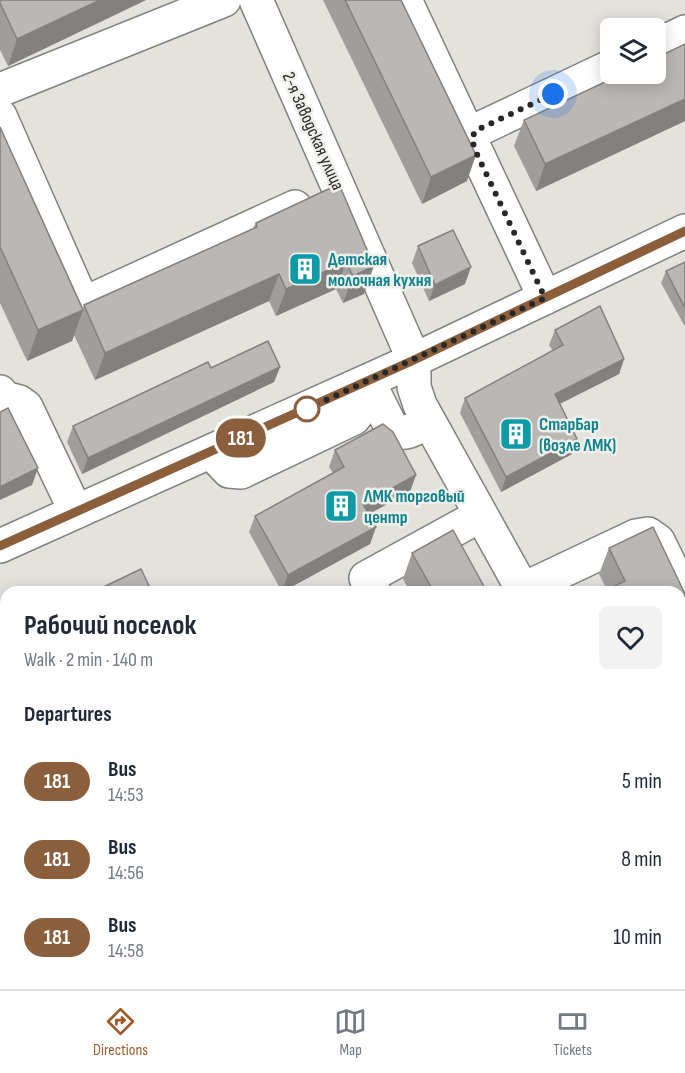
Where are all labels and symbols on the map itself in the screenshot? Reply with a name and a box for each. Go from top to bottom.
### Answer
street label: 2-я Заводская улица [278,69,348,193]
your location [538,79,568,109]
place label: Детская молочная кухня [328,249,431,291]
building icon: Детская молочная кухня [287,251,323,287]
unlabelled marker [294,396,320,422]
place label: СтарБар (возле ЛМК) [539,414,616,456]
building icon: СтарБар (возле ЛМК) [498,416,534,452]
line badge: 181 [206,418,276,458]
place label: ЛМК торговый центр [363,486,465,528]
building icon: ЛМК торговый центр [323,488,359,524]

